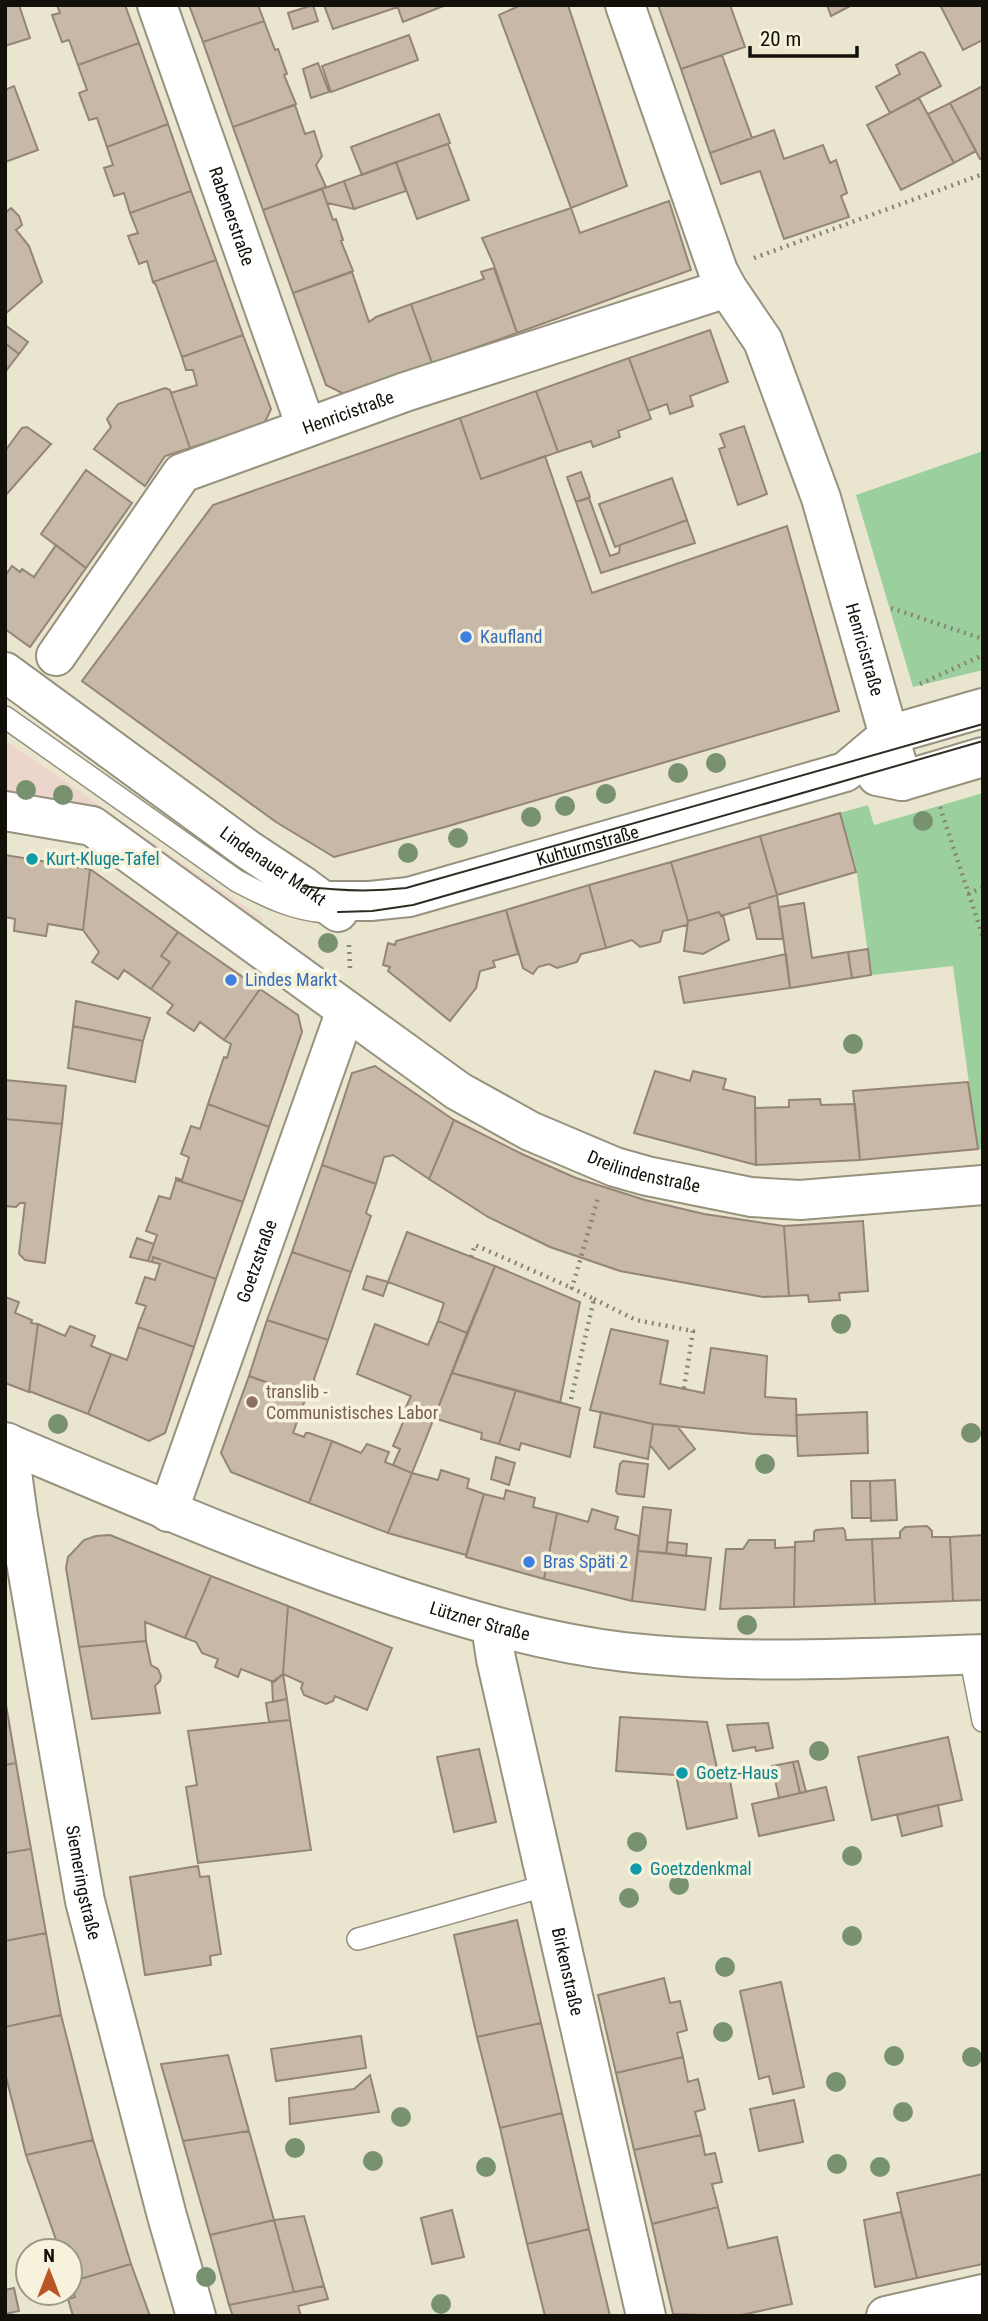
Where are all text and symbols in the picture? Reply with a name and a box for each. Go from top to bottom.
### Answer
scale bar [750,14,857,58]
text: 20 m [760,27,801,51]
street label: Rabenerstraße [205,164,259,268]
street label: Henricistraße [300,386,397,438]
street label: Henricistraße [842,600,888,698]
place label: Kaufland [480,626,543,647]
marker: Kaufland [458,629,474,645]
street label: Kuhturmstraße [534,821,641,870]
street label: Lindenauer Markt [216,822,331,910]
place label: Kurt-Kluge-Tafel [46,848,160,869]
marker: Kurt-Kluge-Tafel [24,851,40,867]
place label: Lindes Markt [245,969,337,990]
marker: Lindes Markt [223,972,239,988]
street label: Dreilindenstraße [584,1146,702,1197]
street label: Goetzstraße [232,1217,281,1305]
place label: translib - Communistisches Labor [266,1381,439,1423]
marker: translib - Communistisches Labor [244,1394,260,1410]
place label: Bras Späti 2 [543,1551,628,1572]
marker: Bras Späti 2 [521,1554,537,1570]
street label: Lützner Straße [427,1597,532,1645]
place label: Goetz-Haus [696,1762,779,1783]
marker: Goetz-Haus [674,1765,690,1781]
street label: Siemeringstraße [62,1824,106,1942]
place label: Goetzdenkmal [650,1858,752,1879]
marker: Goetzdenkmal [628,1861,644,1877]
street label: Birkenstraße [548,1925,588,2018]
north arrow [14,2237,84,2307]
text: N [43,2244,55,2267]

